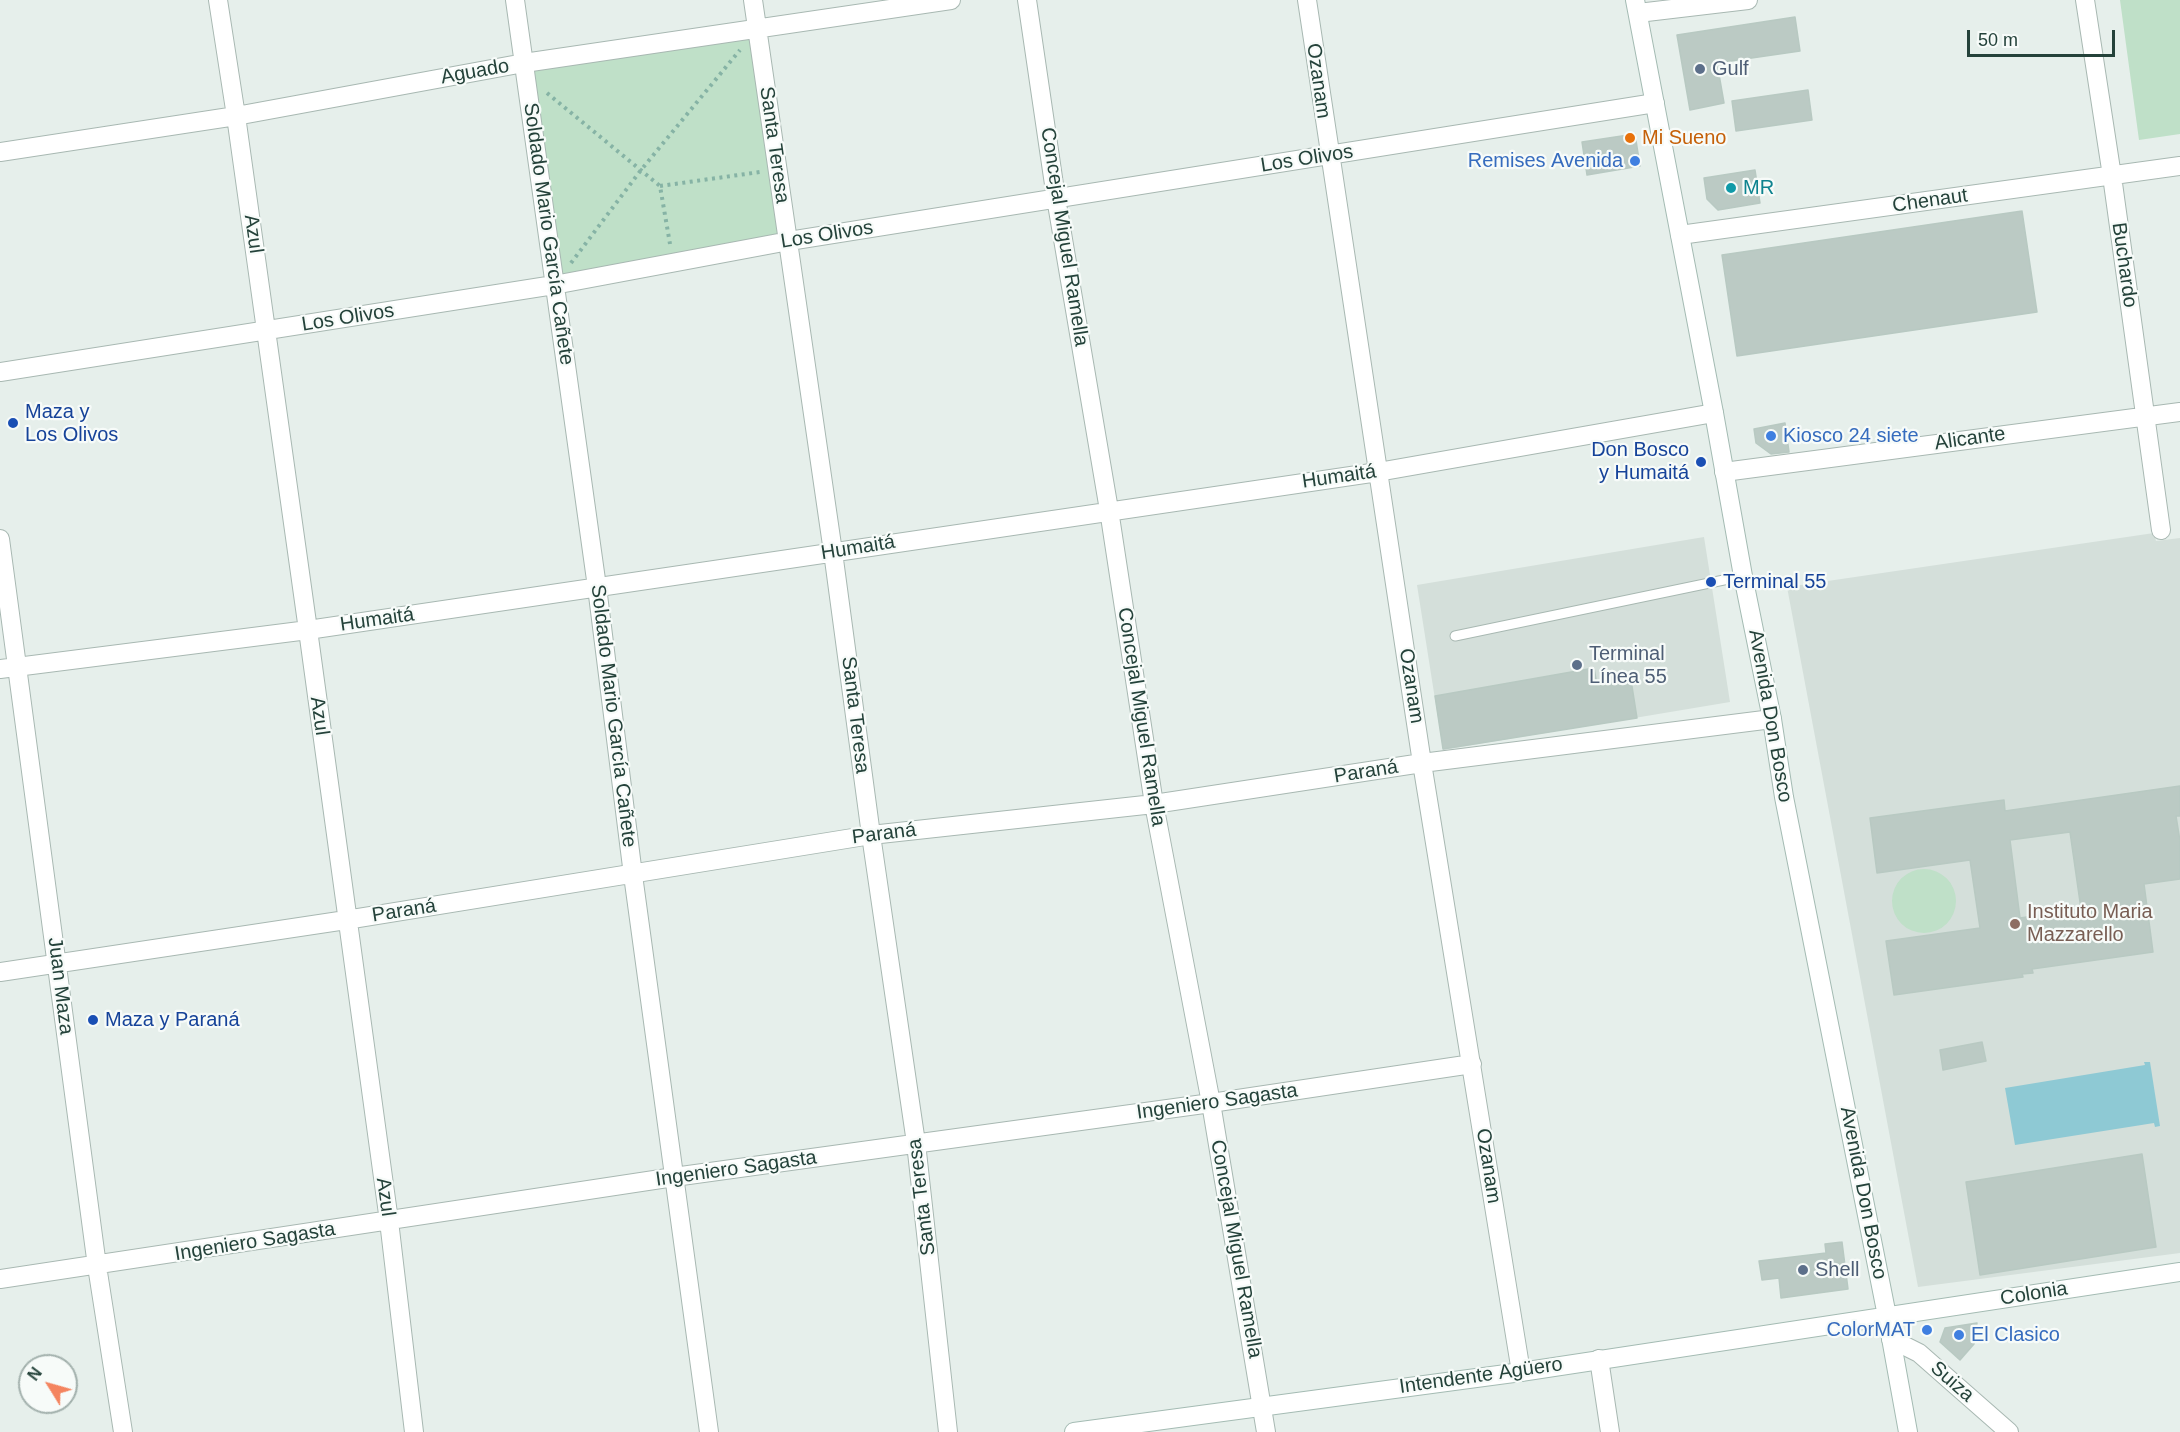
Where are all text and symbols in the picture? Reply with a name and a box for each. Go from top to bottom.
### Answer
scale bar [1970,18,2118,56]
text: 50 m [1978,30,2018,50]
street label: Ozanam [1301,42,1335,120]
street label: Aguado [439,54,511,90]
place label: Gulf [1712,57,1749,81]
marker: Gulf [1693,62,1707,76]
street label: Santa Teresa [754,85,794,205]
street label: Soldado Mario García Cañete [518,101,578,367]
street label: Concejal Miguel Ramella [1035,126,1093,348]
place label: Mi Sueno [1642,126,1726,150]
marker: Mi Sueno [1623,131,1637,145]
street label: Los Olivos [1259,140,1355,178]
place label: Remises Avenida [1468,149,1623,173]
marker: Remises Avenida [1628,154,1642,168]
place label: MR [1743,176,1774,200]
marker: MR [1724,181,1738,195]
street label: Chenaut [1891,184,1969,218]
street label: Azul [238,213,268,255]
street label: Los Olivos [779,216,875,254]
street label: Buchardo [2106,221,2142,309]
street label: Los Olivos [300,299,396,337]
place label: Maza y Los Olivos [25,400,118,447]
marker: Maza y Los Olivos [6,416,20,430]
street label: Alicante [1933,422,2007,456]
place label: Kiosco 24 siete [1783,424,1919,448]
marker: Kiosco 24 siete [1764,429,1778,443]
place label: Don Bosco y Humaitá [1591,438,1689,485]
marker: Don Bosco y Humaitá [1694,455,1708,469]
street label: Humaitá [1300,460,1378,494]
street label: Humaitá [819,530,897,566]
place label: Terminal 55 [1723,570,1826,594]
marker: Terminal 55 [1704,575,1718,589]
street label: Soldado Mario García Cañete [585,583,641,849]
street label: Humaitá [338,603,416,637]
street label: Concejal Miguel Ramella [1112,606,1170,828]
street label: Avenida Don Bosco [1743,628,1797,804]
place label: Terminal Línea 55 [1589,642,1667,689]
street label: Ozanam [1393,647,1429,725]
street label: Santa Teresa [836,655,874,775]
marker: Terminal Línea 55 [1570,658,1584,672]
street label: Azul [304,695,334,737]
street label: Paraná [1332,755,1400,789]
street label: Paraná [851,818,917,850]
street label: Paraná [370,894,438,928]
place label: Instituto Maria Mazzarello [2027,900,2153,947]
marker: Instituto Maria Mazzarello [2008,917,2022,931]
street label: Juan Maza [42,936,78,1036]
place label: Maza y Paraná [105,1008,240,1032]
marker: Maza y Paraná [86,1013,100,1027]
street label: Ingeniero Sagasta [1135,1079,1299,1125]
street label: Avenida Don Bosco [1834,1105,1892,1281]
street label: Ozanam [1470,1127,1506,1205]
street label: Santa Teresa [903,1137,941,1257]
street label: Concejal Miguel Ramella [1205,1138,1267,1360]
street label: Ingeniero Sagasta [654,1146,818,1192]
street label: Azul [370,1176,400,1218]
street label: Ingeniero Sagasta [173,1217,337,1267]
place label: Shell [1815,1258,1859,1282]
marker: Shell [1796,1263,1810,1277]
street label: Colonia [1999,1277,2069,1311]
place label: ColorMAT [1826,1318,1915,1342]
marker: ColorMAT [1920,1323,1934,1337]
place label: El Clasico [1971,1323,2060,1347]
marker: El Clasico [1952,1328,1966,1342]
street label: Intendente Agüero [1398,1353,1564,1399]
north arrow [18,1354,78,1414]
street label: Suiza [1925,1357,1979,1407]
text: N [25,1364,45,1384]

